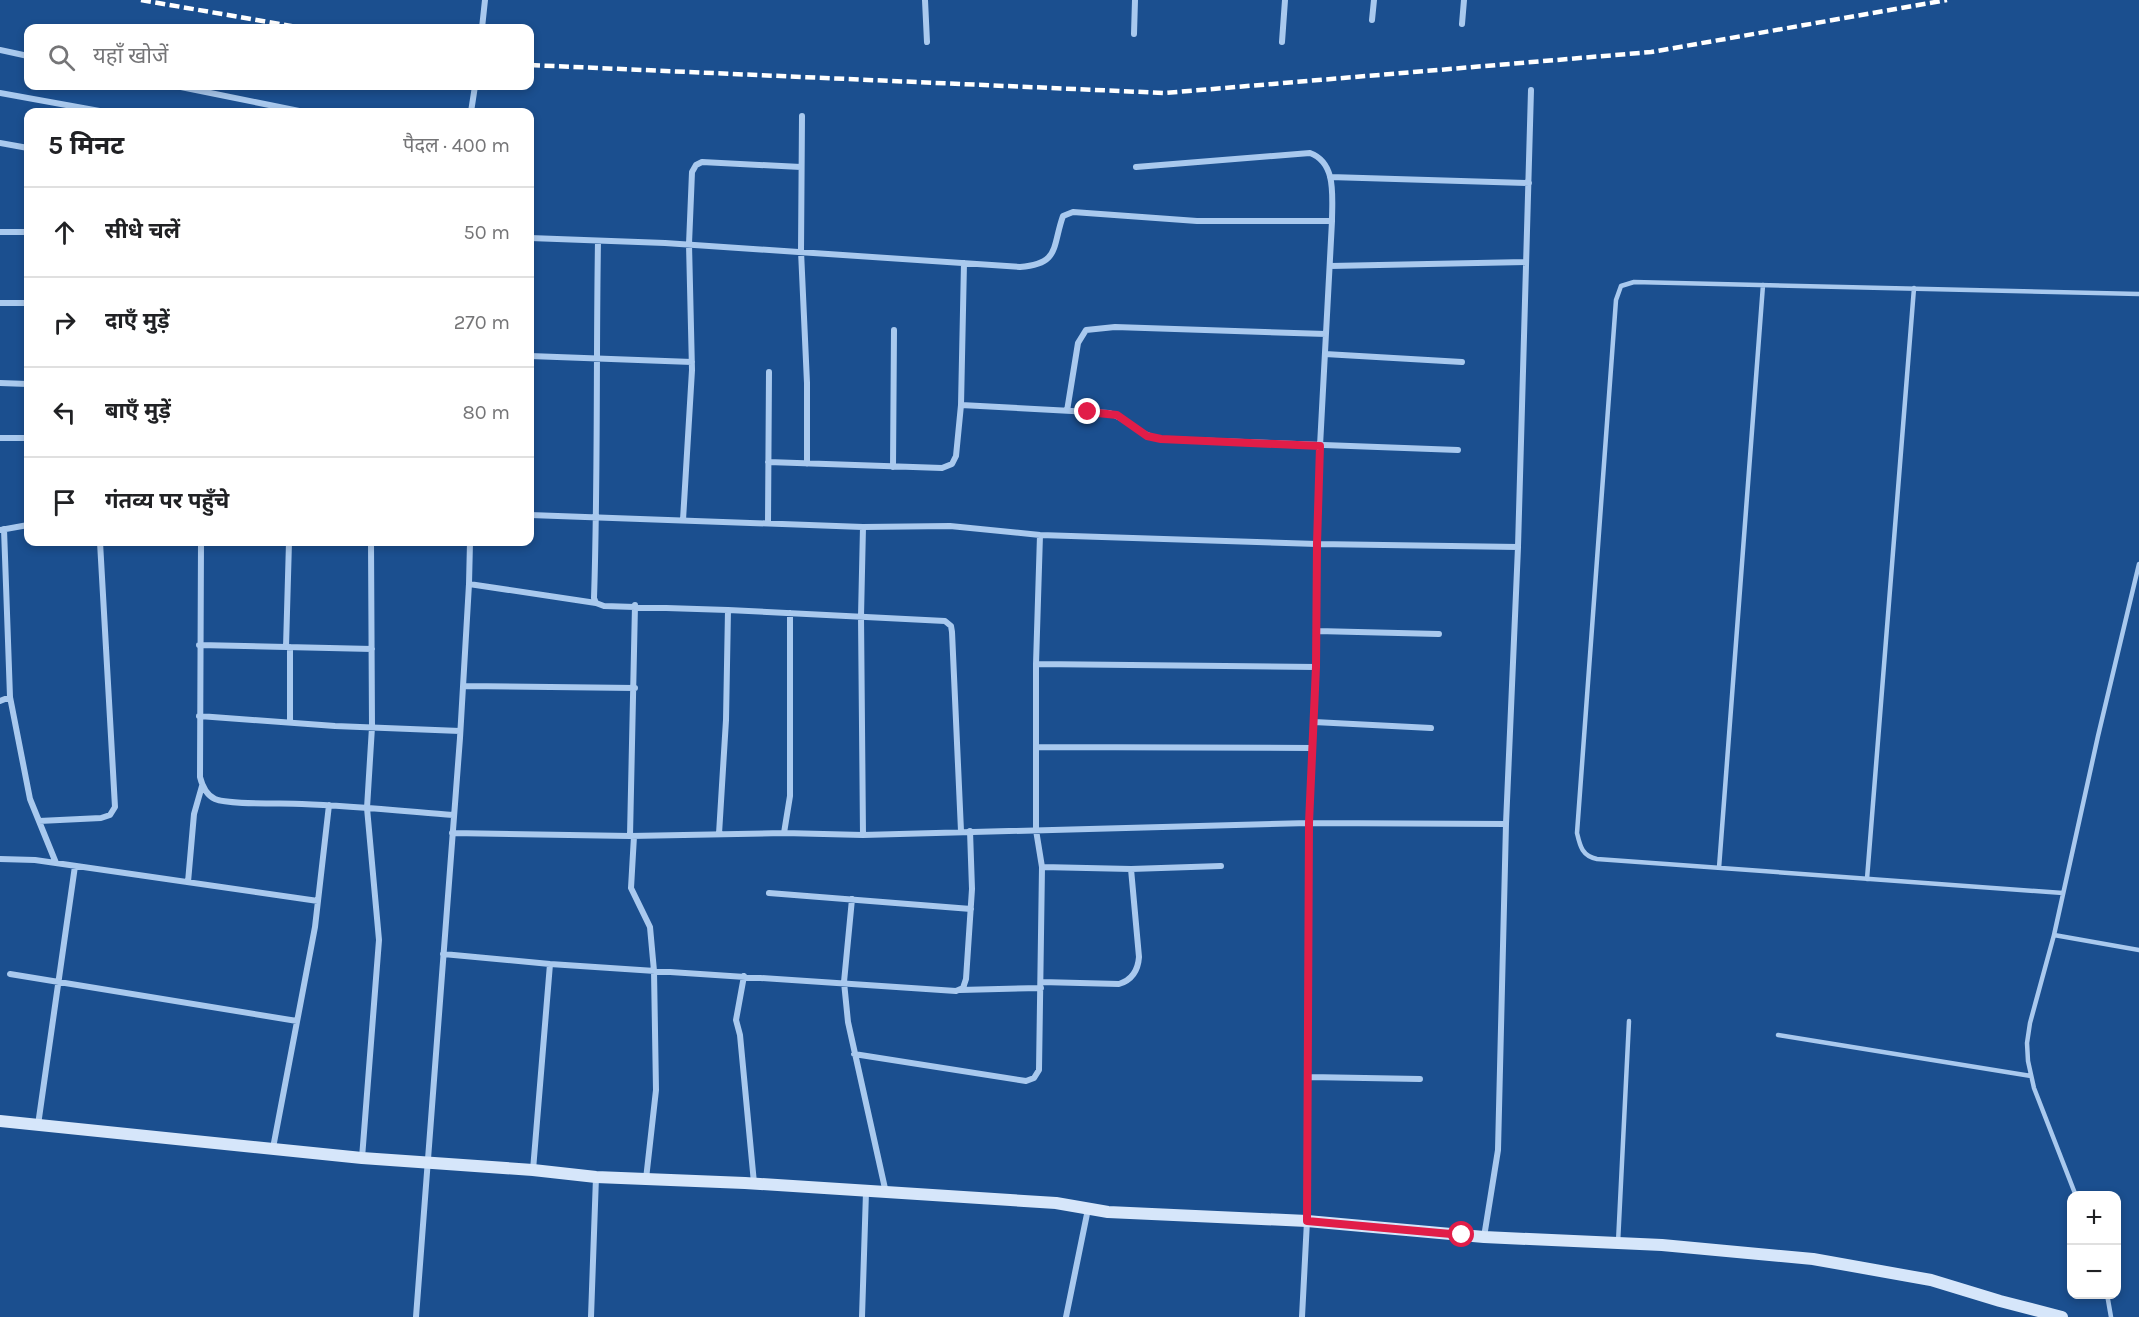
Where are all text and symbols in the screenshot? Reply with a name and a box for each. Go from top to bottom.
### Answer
search box [24,24,534,90]
icon: search [45,41,78,74]
text: यहाँ खोजें [93,43,168,69]
text: 5 मिनट [48,130,124,161]
text: पैदल · 400 m [403,134,510,157]
icon: ahead [48,216,81,249]
text: सीधे चलें [105,218,180,244]
text: 50 m [463,221,510,244]
icon: right [48,306,81,339]
text: दाएँ मुड़ें [105,308,170,334]
text: 270 m [454,311,510,334]
icon: left [48,396,81,429]
text: बाएँ मुड़ें [105,398,171,424]
route end [1074,398,1100,424]
text: 80 m [462,401,510,424]
icon: arrive [48,486,81,519]
text: गंतव्य पर पहुँचे [105,488,229,514]
map controls [2067,1191,2121,1299]
button: + [2067,1191,2121,1245]
route start [1448,1221,1474,1247]
button: − [2067,1245,2121,1299]

